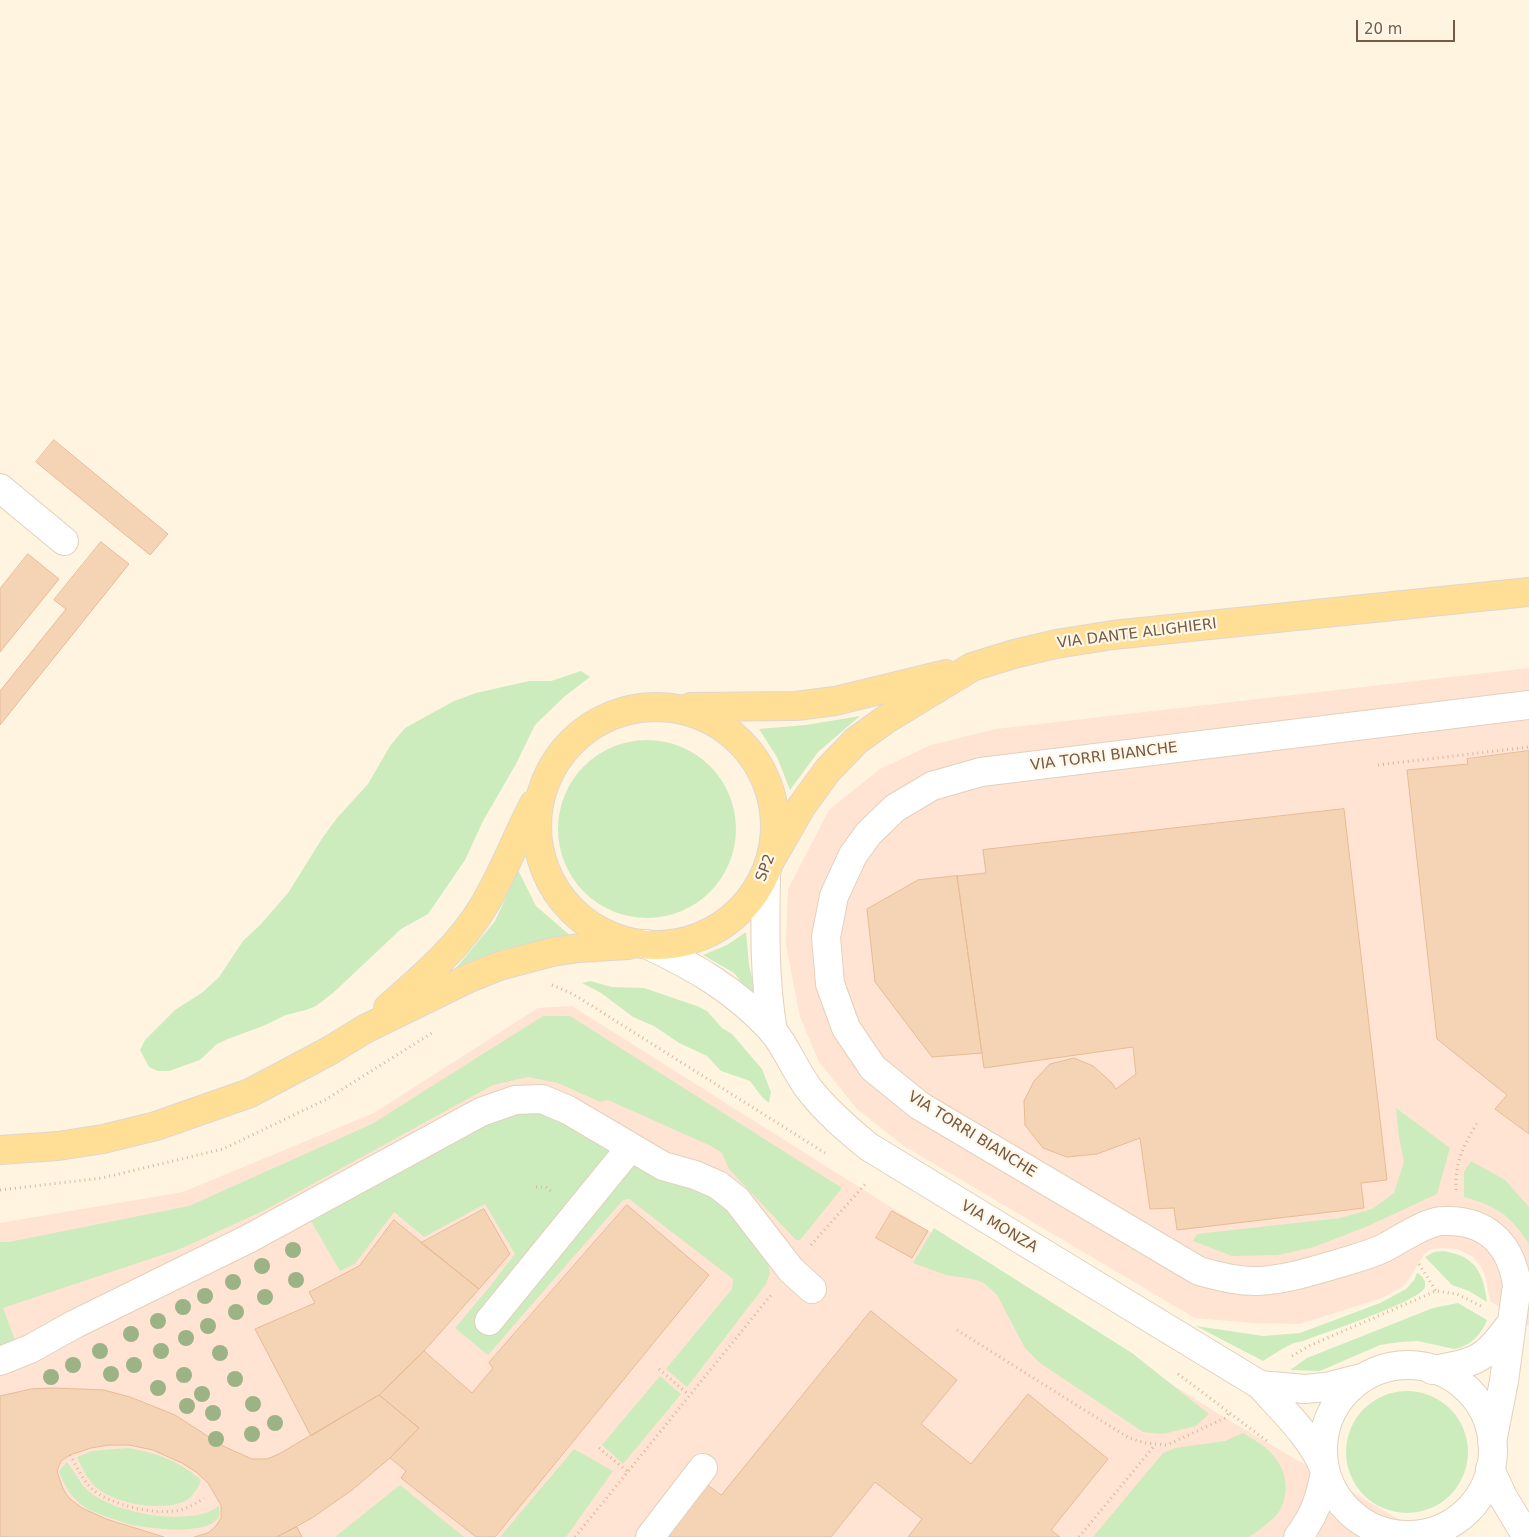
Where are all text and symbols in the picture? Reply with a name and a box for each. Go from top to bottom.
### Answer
scale bar [1359,10,1458,42]
text: 20 m [1364,20,1402,38]
street label: VIA DANTE ALIGHIERI [1056,615,1218,653]
street label: VIA TORRI BIANCHE [1029,739,1179,775]
street label: SP2 [753,852,779,884]
street label: VIA TORRI BIANCHE [904,1088,1040,1182]
street label: VIA MONZA [957,1197,1041,1257]

